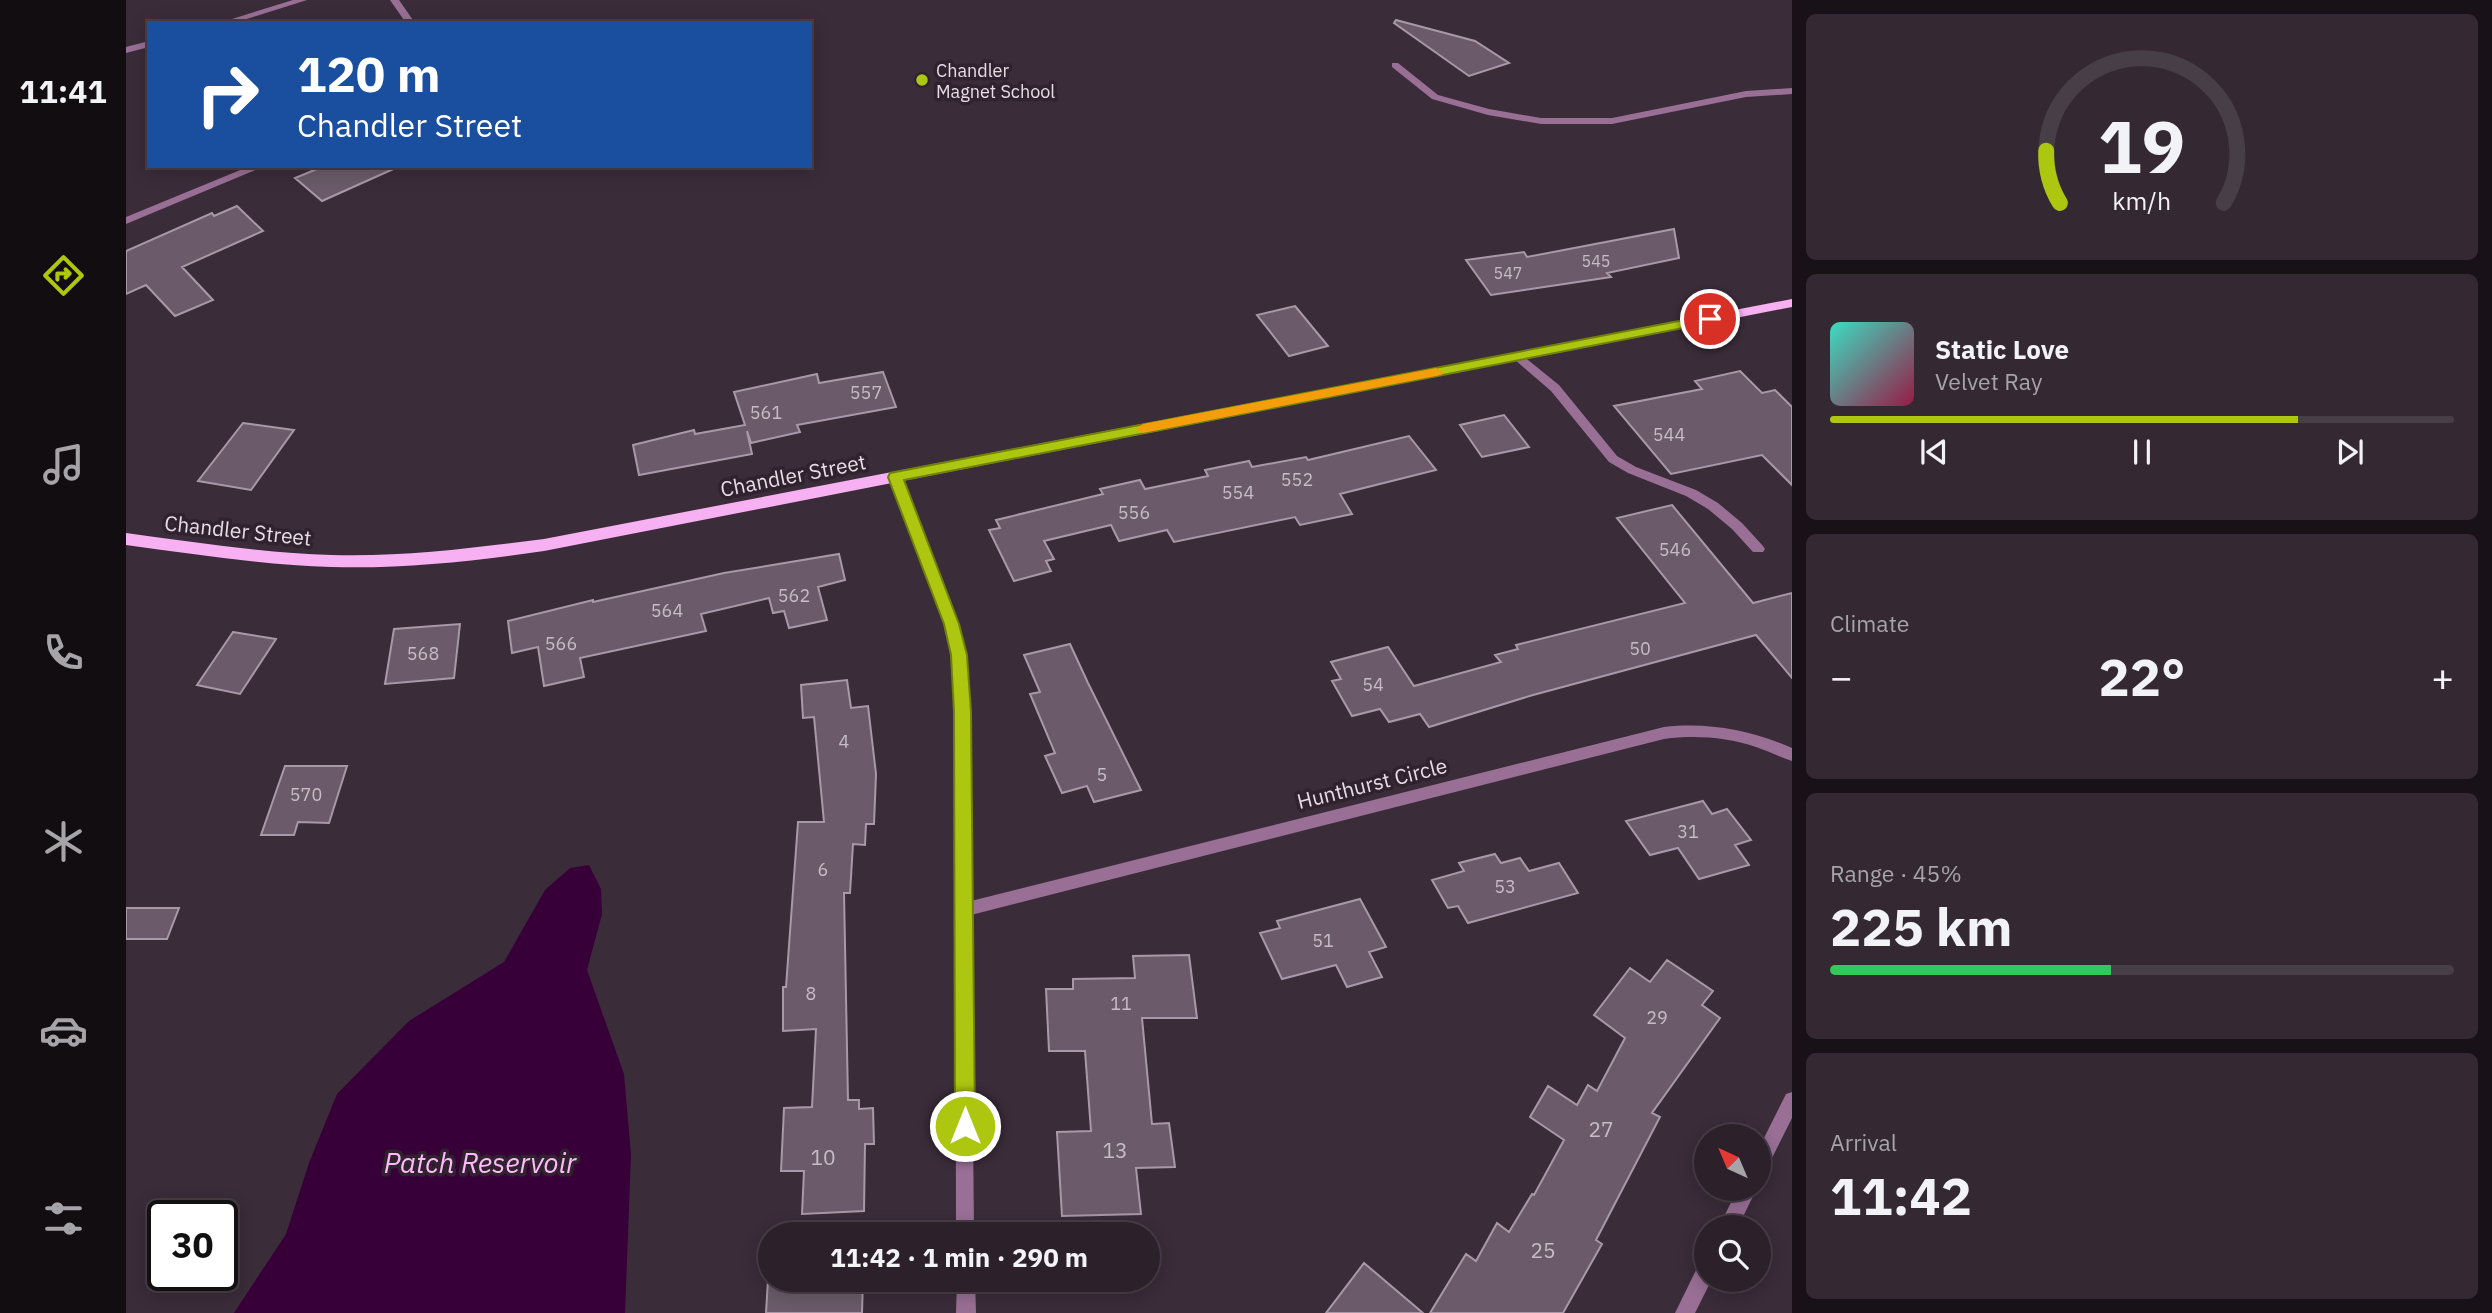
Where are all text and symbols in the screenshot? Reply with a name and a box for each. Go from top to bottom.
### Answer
text: 120 m [297,42,441,105]
icon: right [182,49,273,140]
place label: Chandler Magnet School [936,59,1055,103]
text: 11:41 [19,70,107,112]
marker: Chandler Magnet School [914,72,930,88]
text: 19 [2098,98,2186,193]
text: Chandler Street [297,104,522,146]
text: km/h [2113,184,2171,217]
icon: directions [39,251,88,300]
house number: 545 [1582,251,1610,271]
house number: 547 [1494,263,1522,283]
pin [1680,289,1740,349]
icon: arrive [1691,300,1729,338]
text: Static Love [1935,332,2069,366]
text: Velvet Ray [1935,366,2042,396]
house number: 557 [850,381,882,404]
house number: 561 [750,401,782,424]
house number: 544 [1653,423,1685,446]
icon: previous [1915,433,1953,471]
icon: pause [2123,433,2161,471]
icon: next [2331,433,2369,471]
icon: music [39,440,88,489]
street label: Chandler Street [718,447,868,503]
house number: 552 [1281,468,1313,491]
house number: 554 [1222,481,1254,504]
house number: 556 [1118,501,1150,524]
street label: Chandler Street [163,508,313,552]
house number: 546 [1659,538,1691,561]
house number: 562 [778,584,810,607]
house number: 564 [651,599,683,622]
text: Climate [1830,608,1909,638]
icon: phone [39,628,88,677]
house number: 566 [545,632,577,655]
house number: 50 [1629,637,1651,660]
house number: 568 [407,642,439,665]
text: 22° [2099,643,2185,710]
text: − [1830,652,1853,701]
text: + [2431,652,2454,701]
house number: 54 [1362,673,1384,696]
house number: 4 [839,730,850,753]
street label: Hunthurst Circle [1294,751,1450,815]
house number: 5 [1097,763,1107,786]
house number: 570 [290,783,322,806]
icon: climate [39,817,88,866]
house number: 31 [1677,820,1699,843]
house number: 6 [818,858,828,881]
text: Range · 45% [1830,858,1962,888]
house number: 53 [1494,875,1516,898]
text: 225 km [1830,893,2012,960]
house number: 51 [1312,929,1334,952]
house number: 8 [806,982,816,1005]
house number: 11 [1110,992,1132,1015]
icon: car [39,1006,88,1055]
house number: 29 [1646,1006,1668,1029]
position arrow [928,1089,1002,1163]
house number: 27 [1588,1115,1614,1143]
north arrow [1694,1124,1771,1200]
map controls [1694,1124,1771,1292]
text: Arrival [1830,1127,1897,1157]
house number: 13 [1102,1136,1128,1164]
house number: 10 [810,1143,836,1171]
water label: Patch Reservoir [384,1144,577,1181]
text: 11:42 [1830,1162,1972,1229]
icon: filters [39,1194,88,1243]
speed limit sign: 30 [147,1200,238,1291]
button: search [1694,1215,1771,1292]
house number: 25 [1530,1236,1556,1264]
text: 11:42 · 1 min · 290 m [830,1240,1088,1274]

